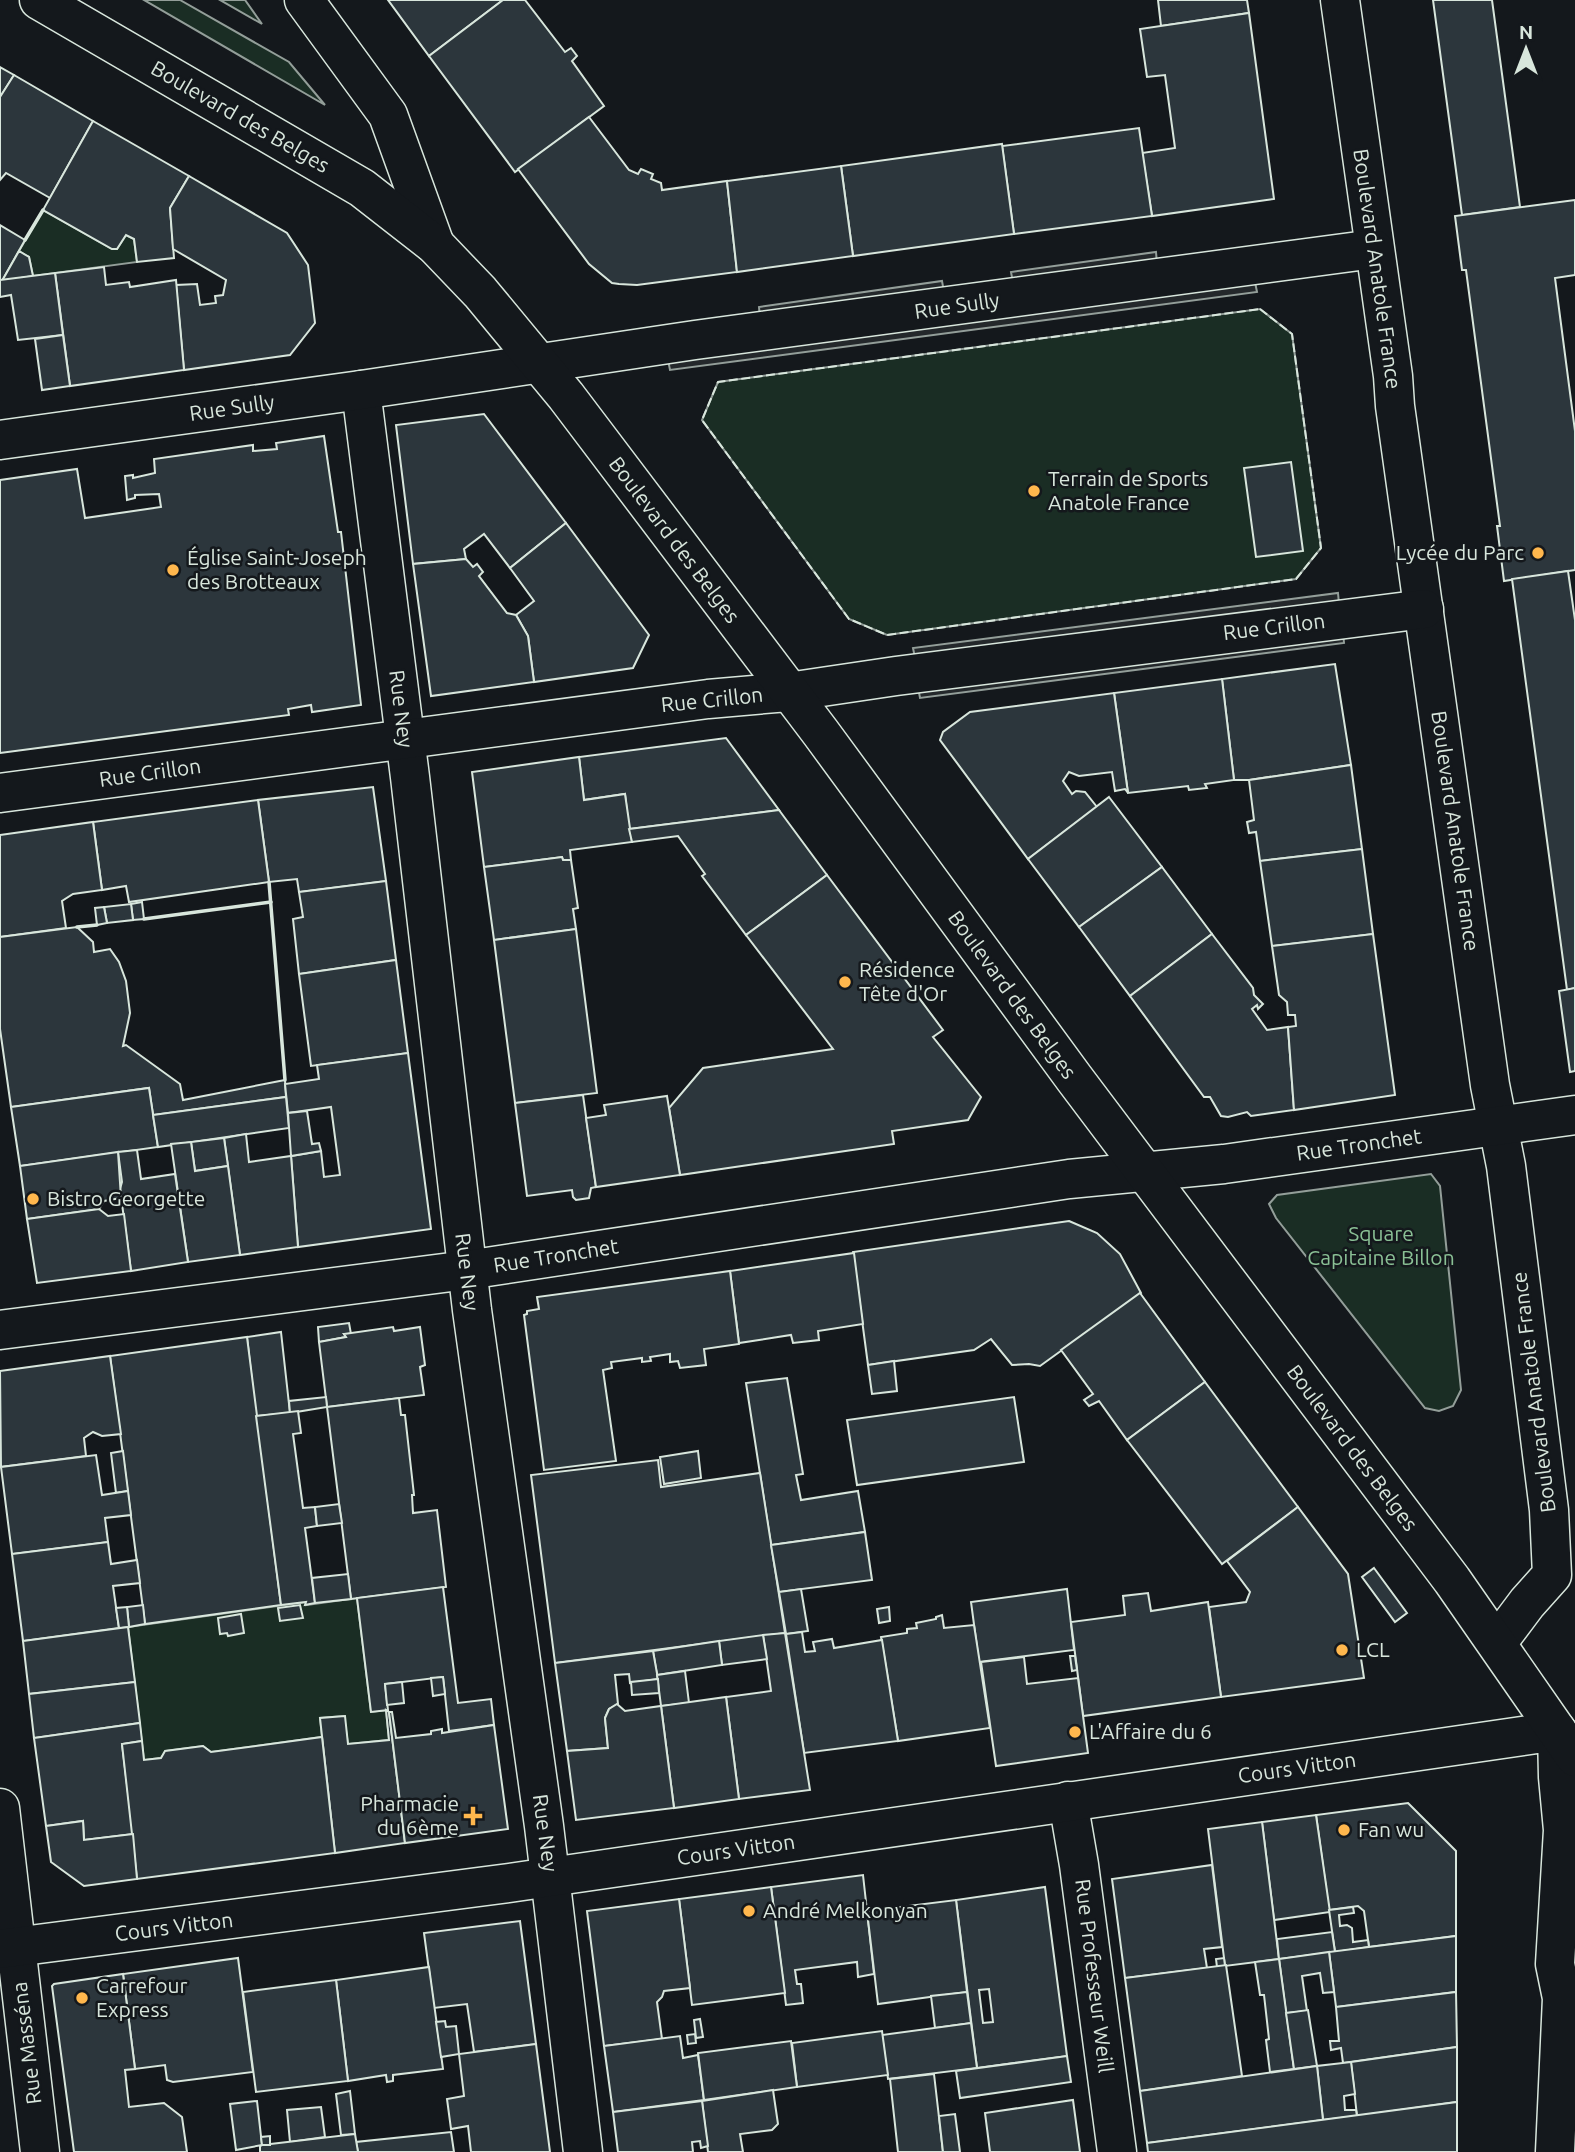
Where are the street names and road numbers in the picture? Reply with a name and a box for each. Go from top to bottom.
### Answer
street label: Boulevard des Belges [147,55,334,177]
street label: Boulevard Anatole France [1349,147,1407,391]
street label: Rue Sully [913,287,1001,323]
street label: Rue Sully [188,389,276,425]
street label: Boulevard des Belges [604,452,745,627]
street label: Rue Crillon [1221,608,1326,644]
street label: Rue Ney [385,669,419,749]
street label: Rue Crillon [660,682,764,716]
street label: Boulevard Anatole France [1427,709,1485,953]
street label: Rue Crillon [97,753,202,791]
street label: Boulevard des Belges [944,906,1082,1083]
street label: Rue Tronchet [1295,1123,1423,1165]
street label: Rue Ney [451,1232,485,1312]
street label: Rue Tronchet [492,1233,620,1277]
street label: Boulevard Anatole France [1506,1270,1560,1514]
street label: Boulevard des Belges [1282,1360,1423,1535]
street label: Cours Vitton [1236,1747,1357,1787]
street label: Rue Ney [529,1792,563,1873]
street label: Cours Vitton [675,1829,796,1869]
street label: Rue Professeur Weill [1071,1878,1119,2074]
street label: Cours Vitton [113,1907,234,1945]
street label: Rue Masséna [7,1981,45,2106]

